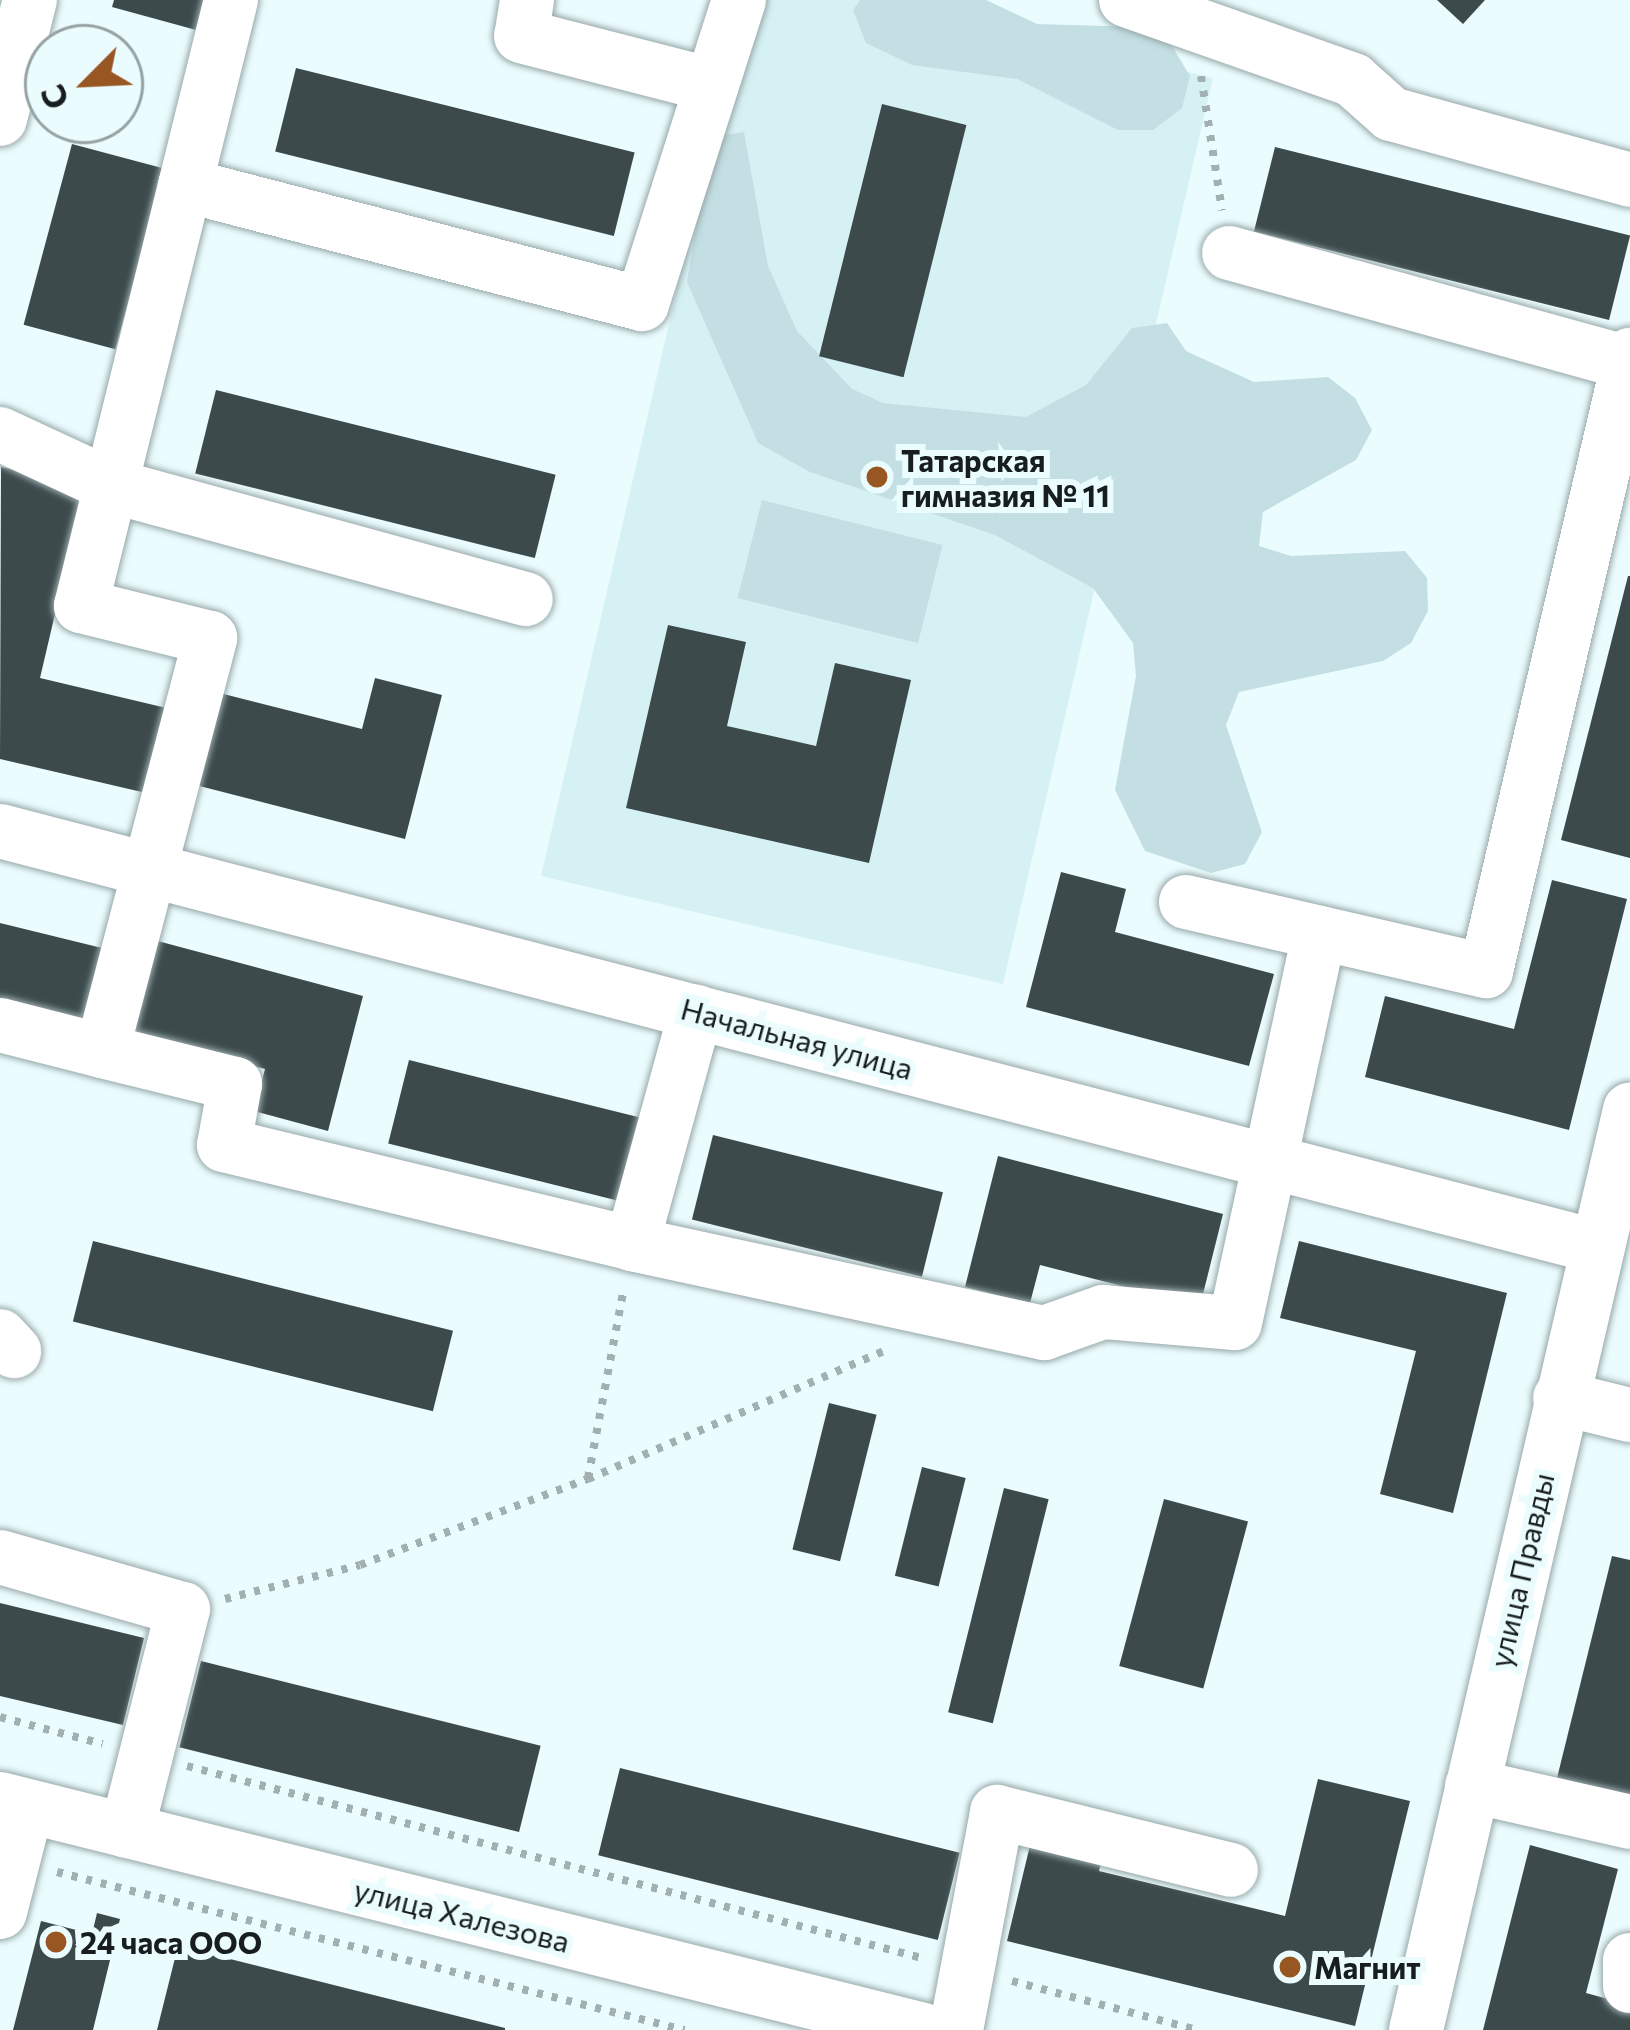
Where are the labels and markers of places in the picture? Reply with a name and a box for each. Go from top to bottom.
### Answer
place label: Татарская гимназия № 11 [901,442,1110,512]
marker: Татарская гимназия № 11 [864,464,890,490]
place label: 24 часа ООО [80,1924,262,1960]
marker: 24 часа ООО [43,1929,69,1955]
place label: Магнит [1314,1949,1421,1985]
marker: Магнит [1277,1954,1303,1980]

